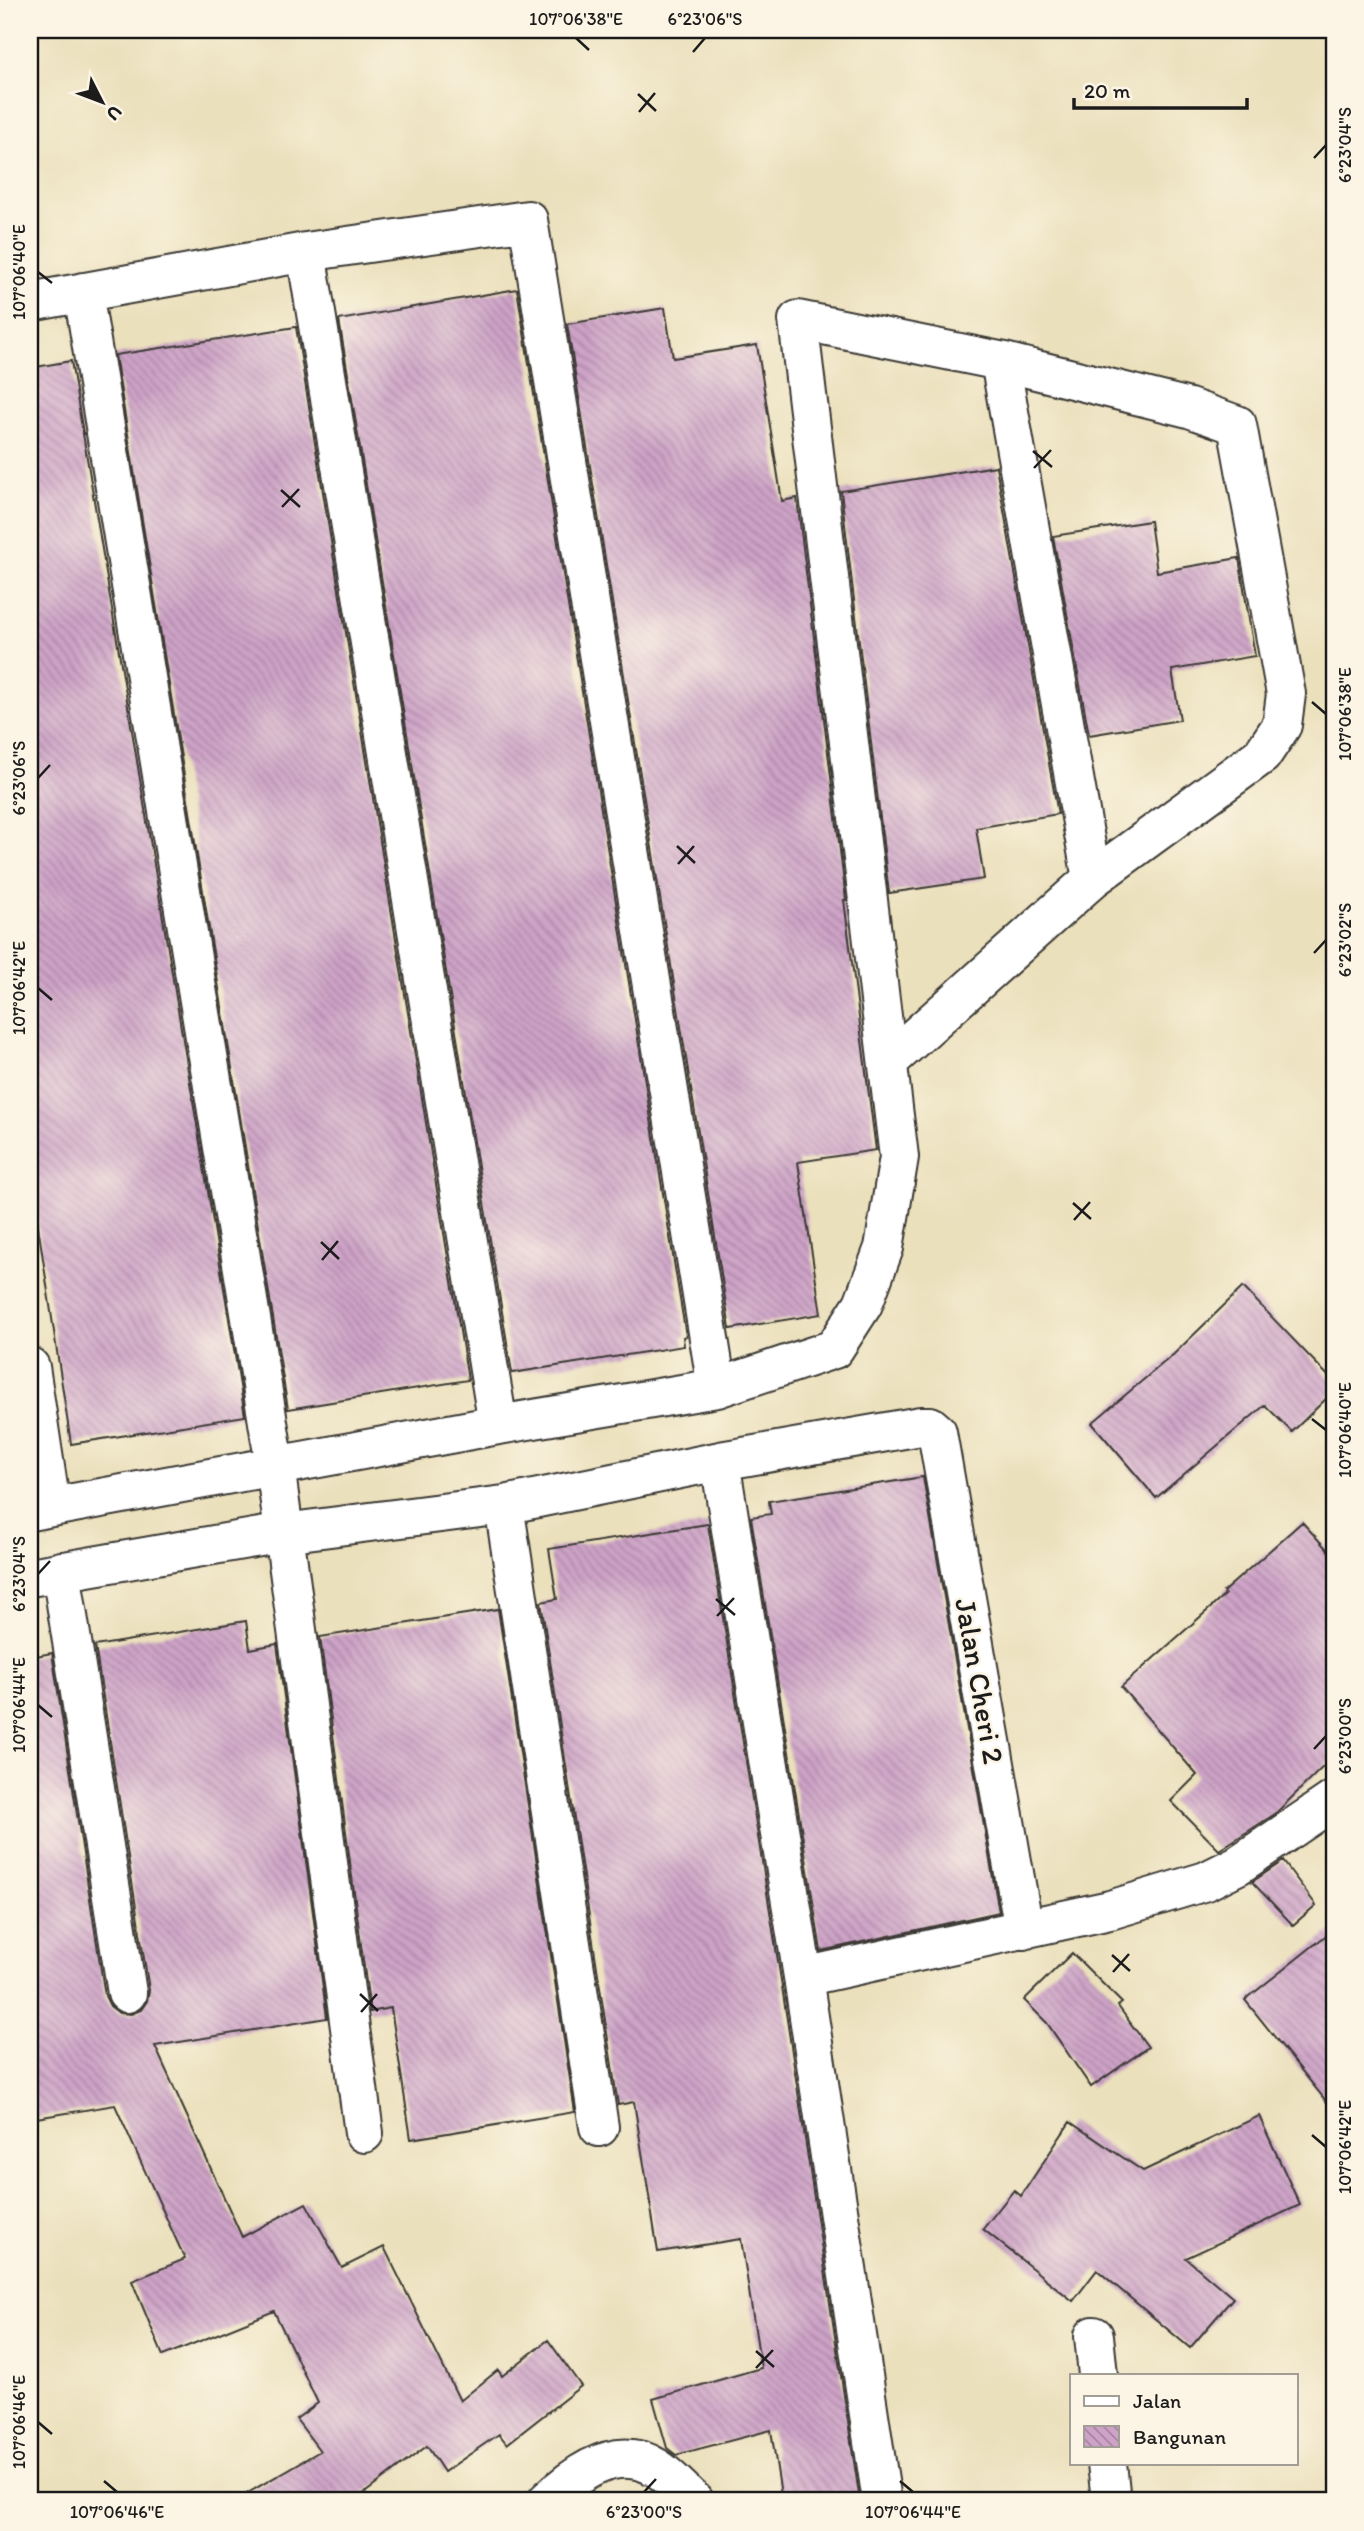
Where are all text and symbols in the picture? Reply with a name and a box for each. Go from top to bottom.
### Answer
text: 107°06'38"E [529,8,623,30]
text: 6°23'06"S [668,8,742,30]
north arrow [66,66,136,136]
scale bar [1074,66,1247,110]
text: 20 m [1084,78,1131,103]
text: U [101,101,127,125]
text: 6°23'04"S [1334,107,1356,183]
text: 107°06'40"E [8,224,30,320]
text: 107°06'38"E [1334,667,1356,761]
text: 6°23'06"S [8,741,30,815]
text: 6°23'02"S [1334,903,1356,977]
text: 107°06'42"E [8,941,30,1035]
text: 107°06'40"E [1334,1382,1356,1478]
text: 6°23'04"S [8,1536,30,1612]
street label: Jalan Cheri 2 [947,1595,1013,1767]
text: 107°06'44"E [8,1657,30,1753]
text: 6°23'00"S [1334,1698,1356,1774]
text: 107°06'42"E [1334,2100,1356,2194]
legend [1070,2374,1298,2464]
text: 107°06'46"E [8,2375,30,2469]
text: Jalan [1133,2388,1181,2413]
text: Bangunan [1133,2424,1226,2449]
text: 107°06'46"E [70,2501,164,2523]
text: 6°23'00"S [606,2501,682,2523]
text: 107°06'44"E [865,2501,961,2523]

